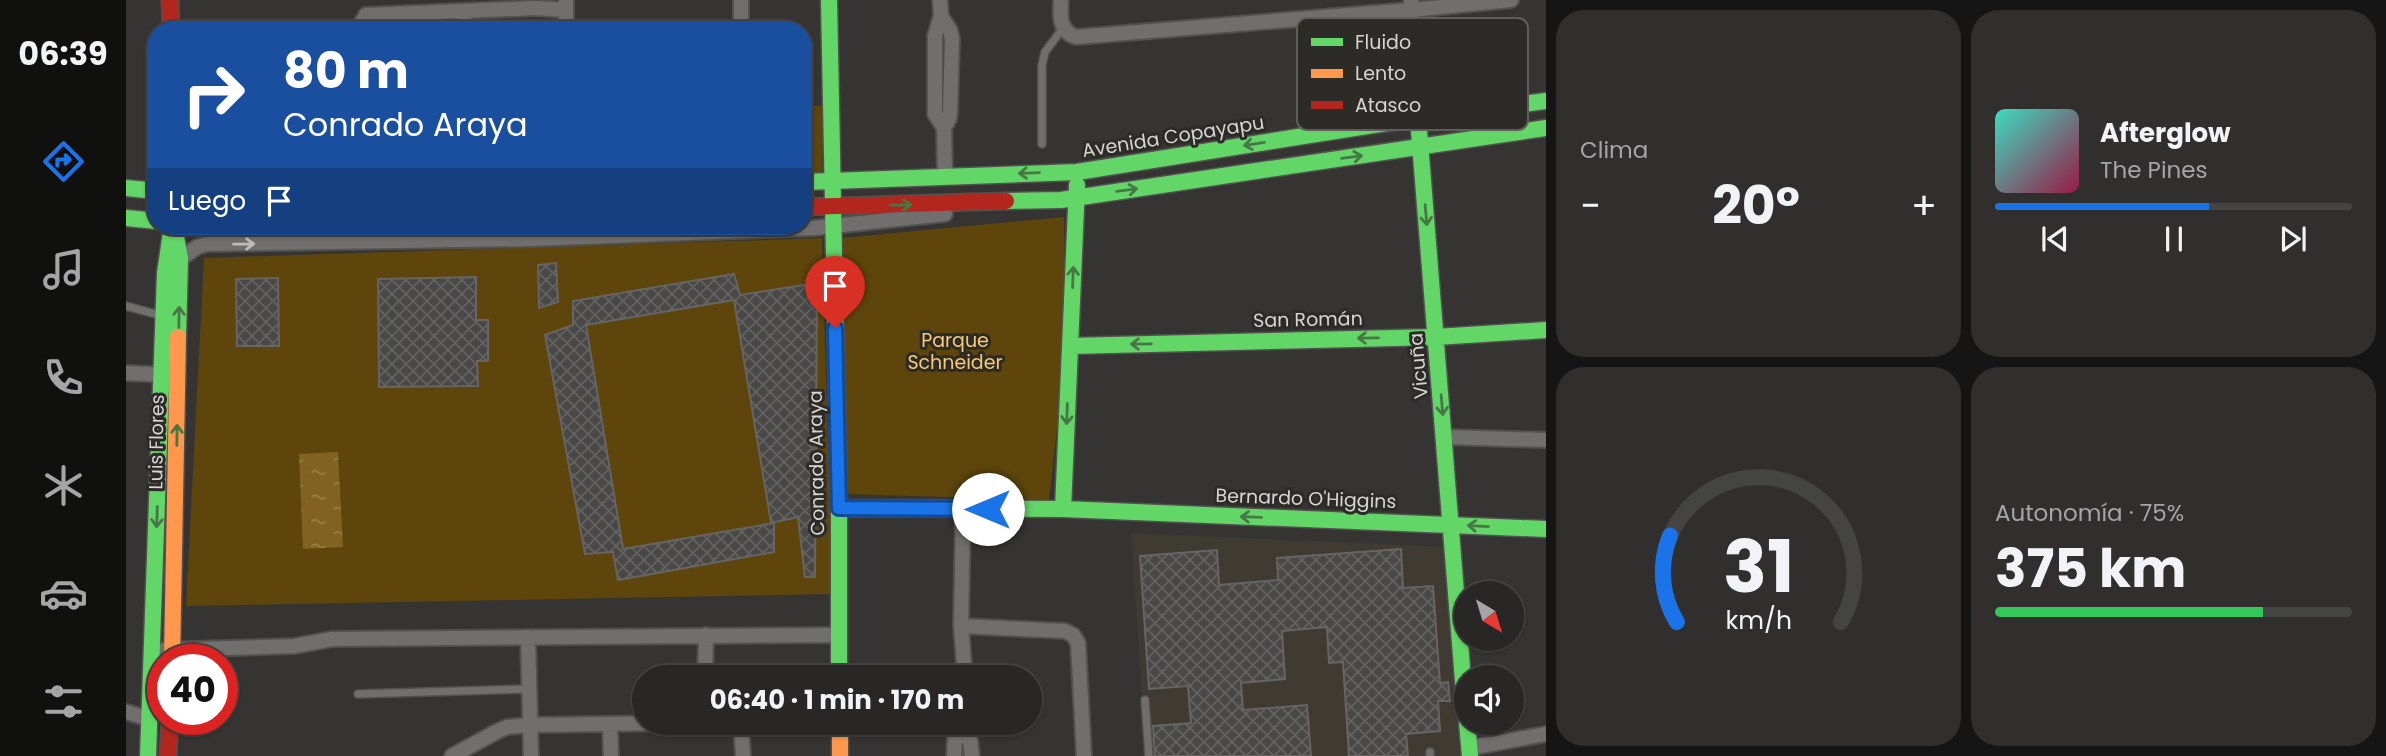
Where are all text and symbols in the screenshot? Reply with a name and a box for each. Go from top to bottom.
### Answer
legend [1297,18,1528,130]
text: Fluido [1355,29,1411,56]
text: 06:39 [18,31,108,76]
text: 80 m [283,37,409,105]
icon: right [168,49,259,140]
text: Lento [1355,60,1406,87]
text: Atasco [1355,92,1421,119]
text: Conrado Araya [283,102,528,147]
street label: Avenida Copayapu [1080,109,1266,164]
text: Afterglow [2100,115,2231,151]
text: Clima [1580,134,1648,166]
icon: directions [39,137,88,186]
one-way arrow [1243,138,1266,151]
one-way arrow [1340,150,1363,163]
text: The Pines [2100,154,2208,186]
one-way arrow [1017,167,1040,180]
text: 20° [1712,169,1800,242]
text: − [1580,179,1601,232]
text: + [1911,179,1937,232]
icon: arrive [260,182,298,220]
text: Luego [168,183,246,219]
one-way arrow [1115,184,1138,197]
one-way arrow [889,198,912,211]
one-way arrow [1420,203,1433,226]
icon: previous [2036,220,2074,258]
icon: pause [2155,220,2193,258]
icon: next [2274,220,2312,258]
one-way arrow [232,237,255,250]
icon: music [39,245,88,294]
pin [805,256,865,328]
one-way arrow [1066,266,1079,289]
icon: arrive [816,267,854,305]
street label: San Román [1253,305,1363,334]
one-way arrow [172,306,186,329]
park label: Parque Schneider [907,327,1003,376]
one-way arrow [1357,332,1380,345]
street label: Vicuña [1402,332,1435,400]
one-way arrow [1129,337,1152,350]
icon: phone [39,353,88,402]
street label: Conrado Araya [802,390,831,536]
one-way arrow [1436,393,1449,415]
street label: Luis Flores [142,394,171,490]
one-way arrow [1061,402,1074,425]
one-way arrow [170,424,184,447]
icon: climate [39,461,88,510]
position arrow [951,472,1025,546]
street label: Bernardo O'Higgins [1215,482,1397,515]
text: Autonomía · 75% [1995,497,2184,529]
one-way arrow [150,505,163,528]
one-way arrow [1239,510,1262,523]
text: 31 [1723,517,1794,618]
one-way arrow [1467,519,1490,532]
text: 375 km [1995,532,2186,605]
icon: car [39,569,88,618]
north arrow [1454,581,1524,651]
map controls [1454,581,1524,735]
text: km/h [1725,603,1792,638]
speed limit sign: 40 [147,644,238,735]
button: sound [1454,665,1524,735]
icon: filters [39,677,88,726]
text: 06:40 · 1 min · 170 m [710,682,964,718]

